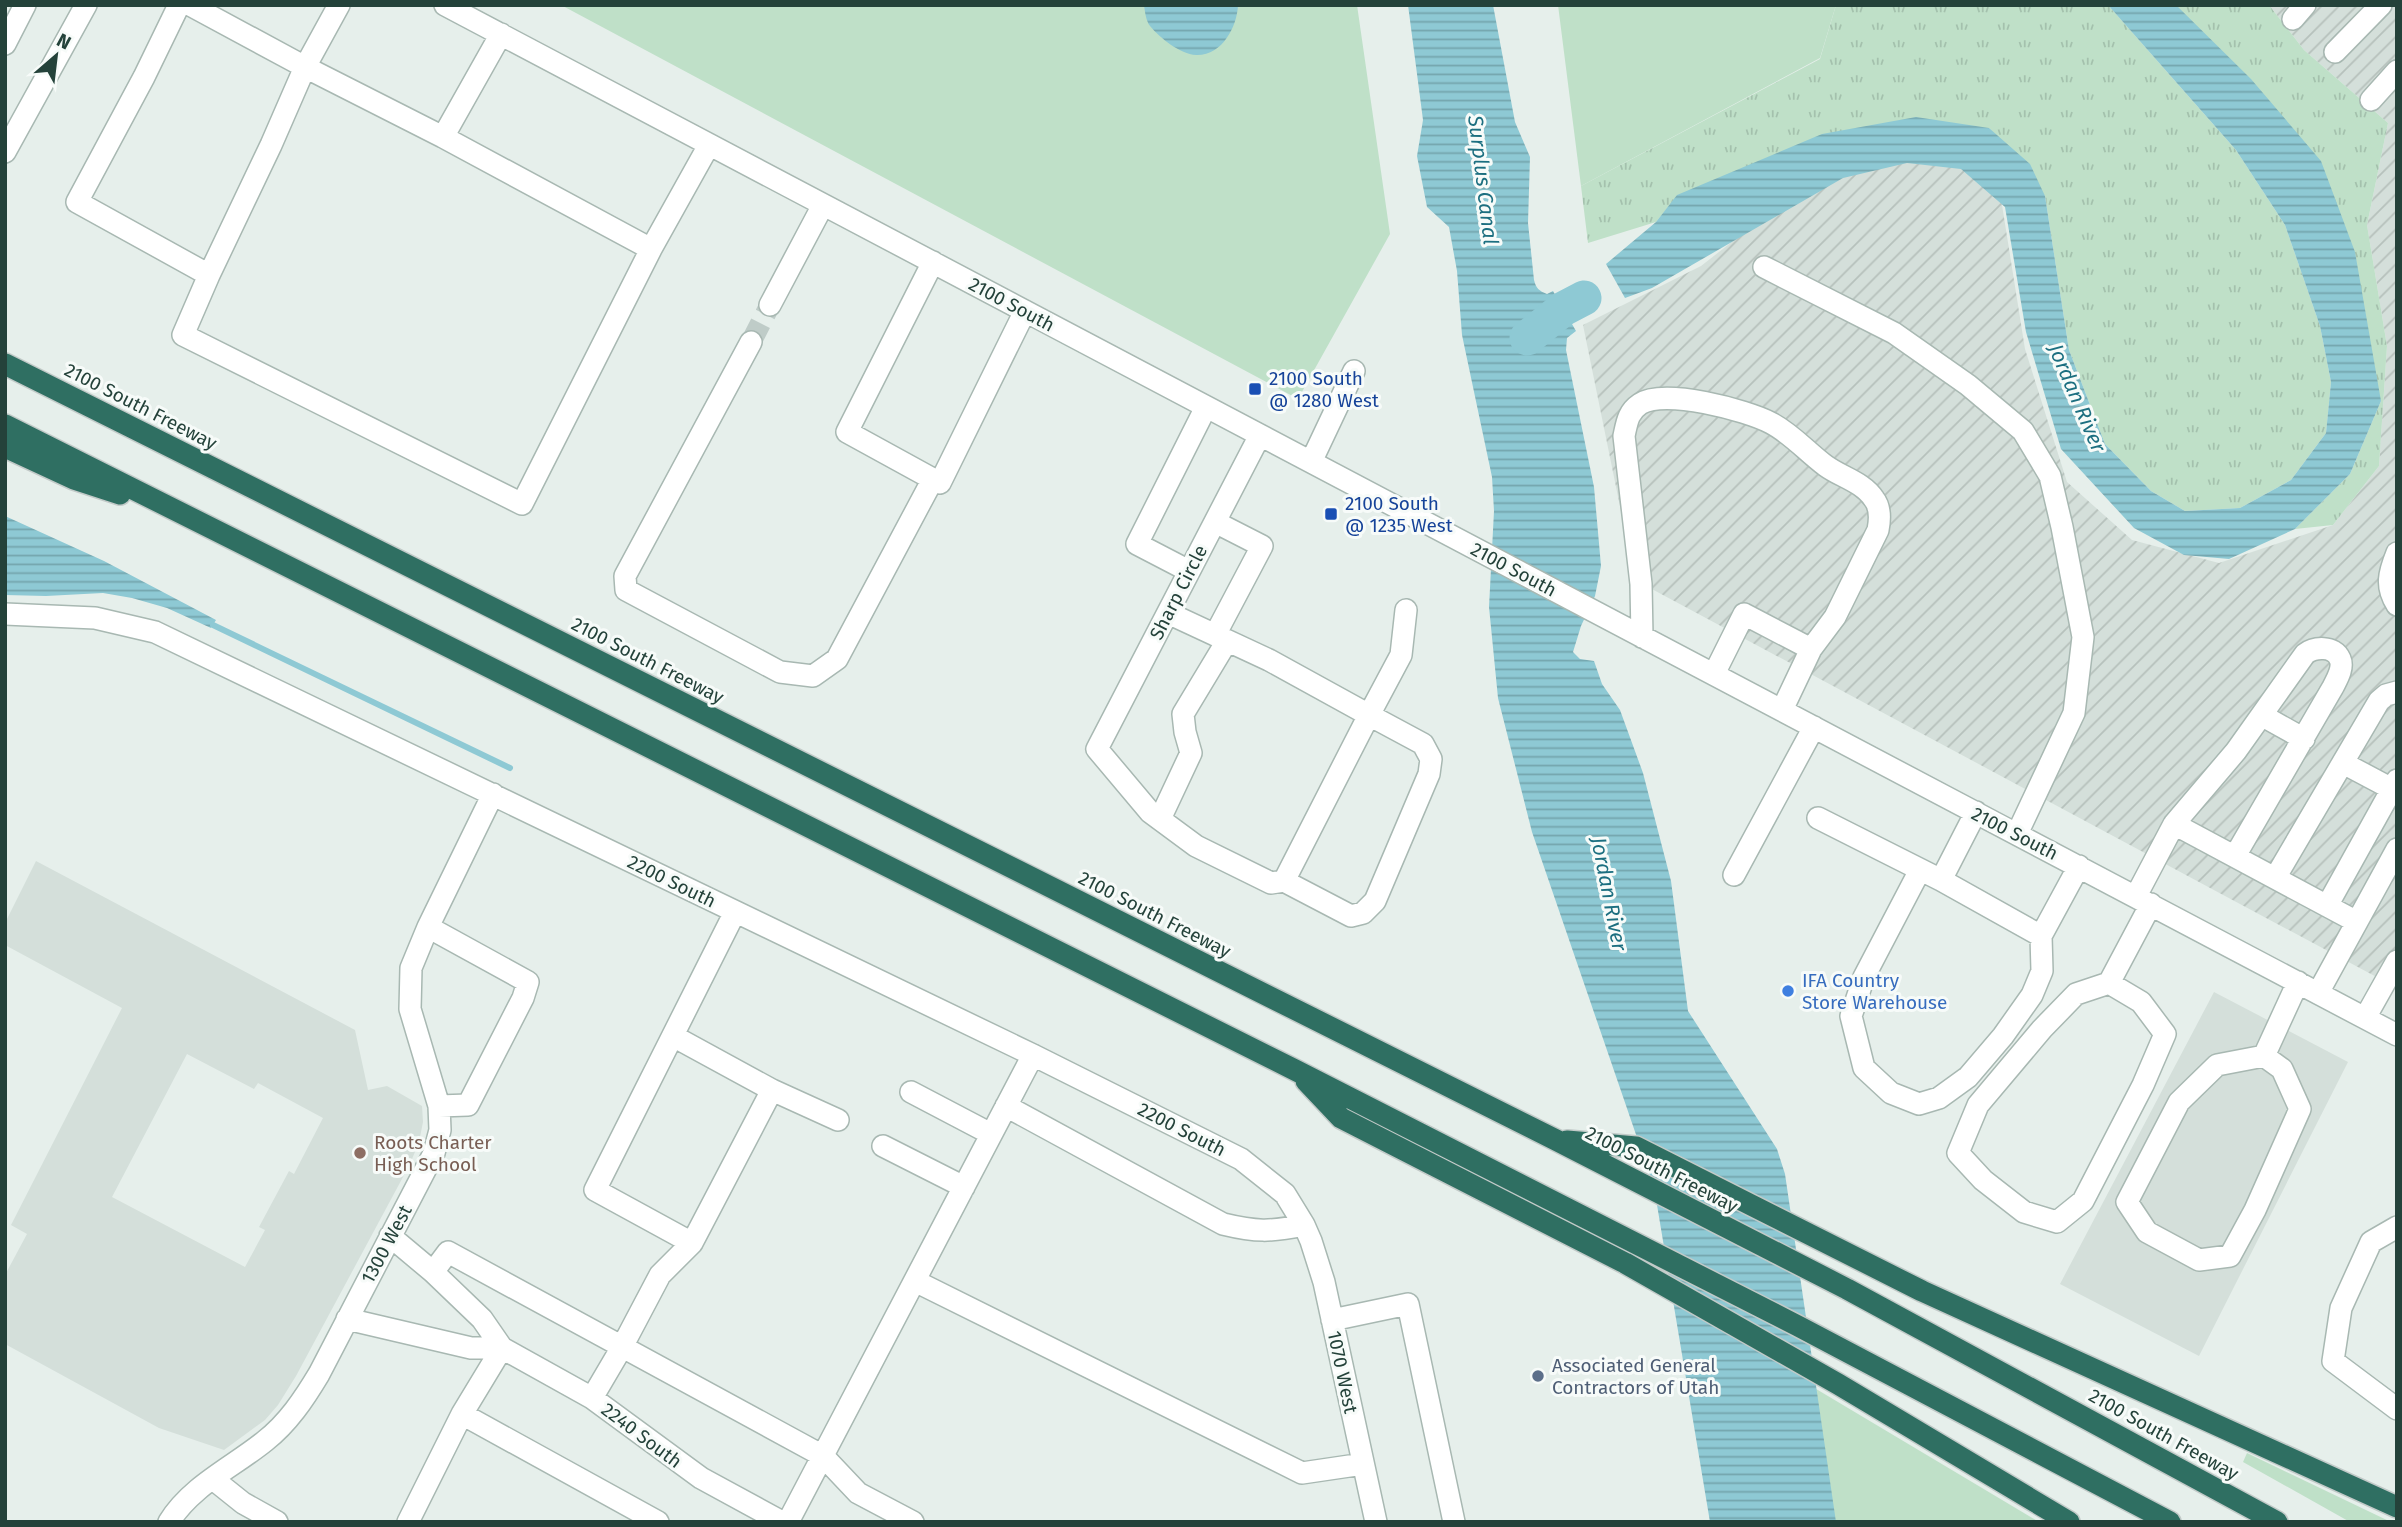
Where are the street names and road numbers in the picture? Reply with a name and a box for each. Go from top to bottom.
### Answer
street label: 2100 South [965,272,1059,337]
street label: 2100 South Freeway [61,358,221,455]
street label: 2100 South [1467,537,1561,602]
street label: Sharp Circle [1145,541,1212,643]
street label: 2100 South Freeway [568,612,728,709]
street label: 2100 South [1968,802,2062,865]
street label: 2200 South [624,850,720,913]
street label: 2100 South Freeway [1075,866,1235,963]
street label: 2200 South [1134,1098,1230,1161]
street label: 2100 South Freeway [1582,1121,1742,1218]
street label: 1300 West [356,1201,417,1287]
street label: 1070 West [1323,1329,1363,1416]
street label: 2100 South Freeway [2085,1384,2243,1486]
street label: 2240 South [597,1398,686,1473]

